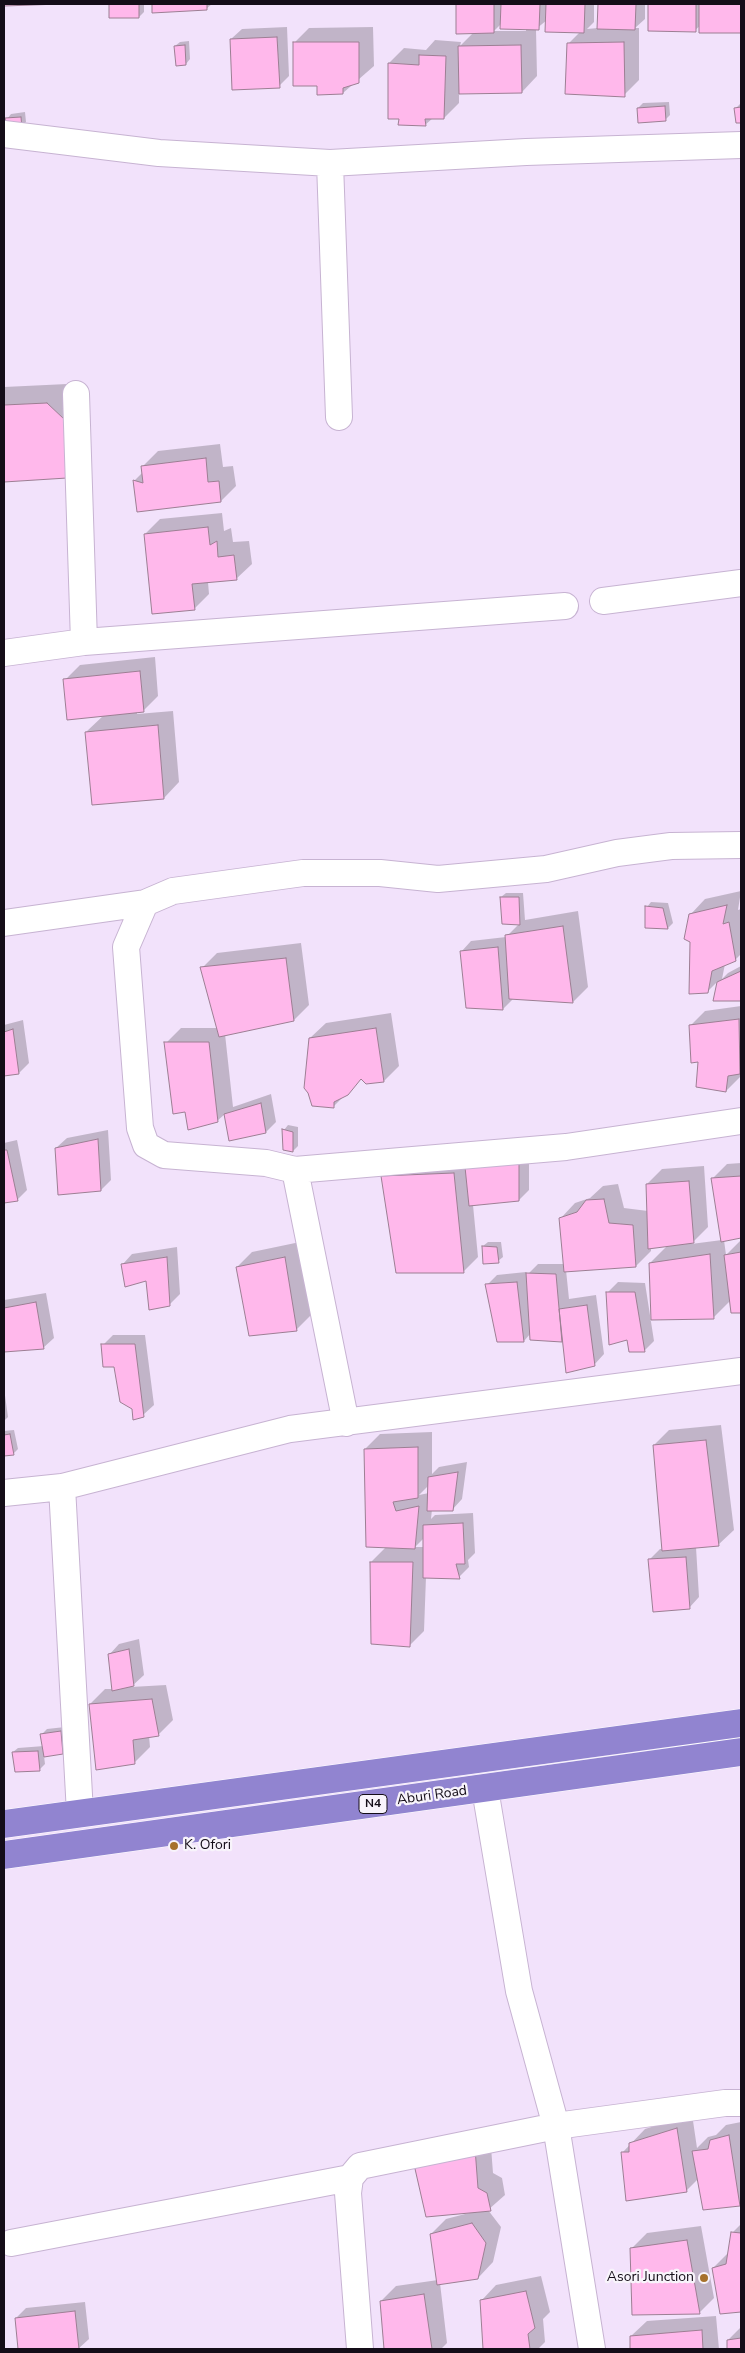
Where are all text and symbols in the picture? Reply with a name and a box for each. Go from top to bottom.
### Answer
street label: Aburi Road [396,1783,468,1809]
road number: N4 [359,1795,387,1814]
place label: K. Ofori [184,1838,231,1854]
marker: K. Ofori [168,1840,180,1852]
place label: Asori Junction [607,2270,694,2286]
marker: Asori Junction [698,2272,710,2284]

